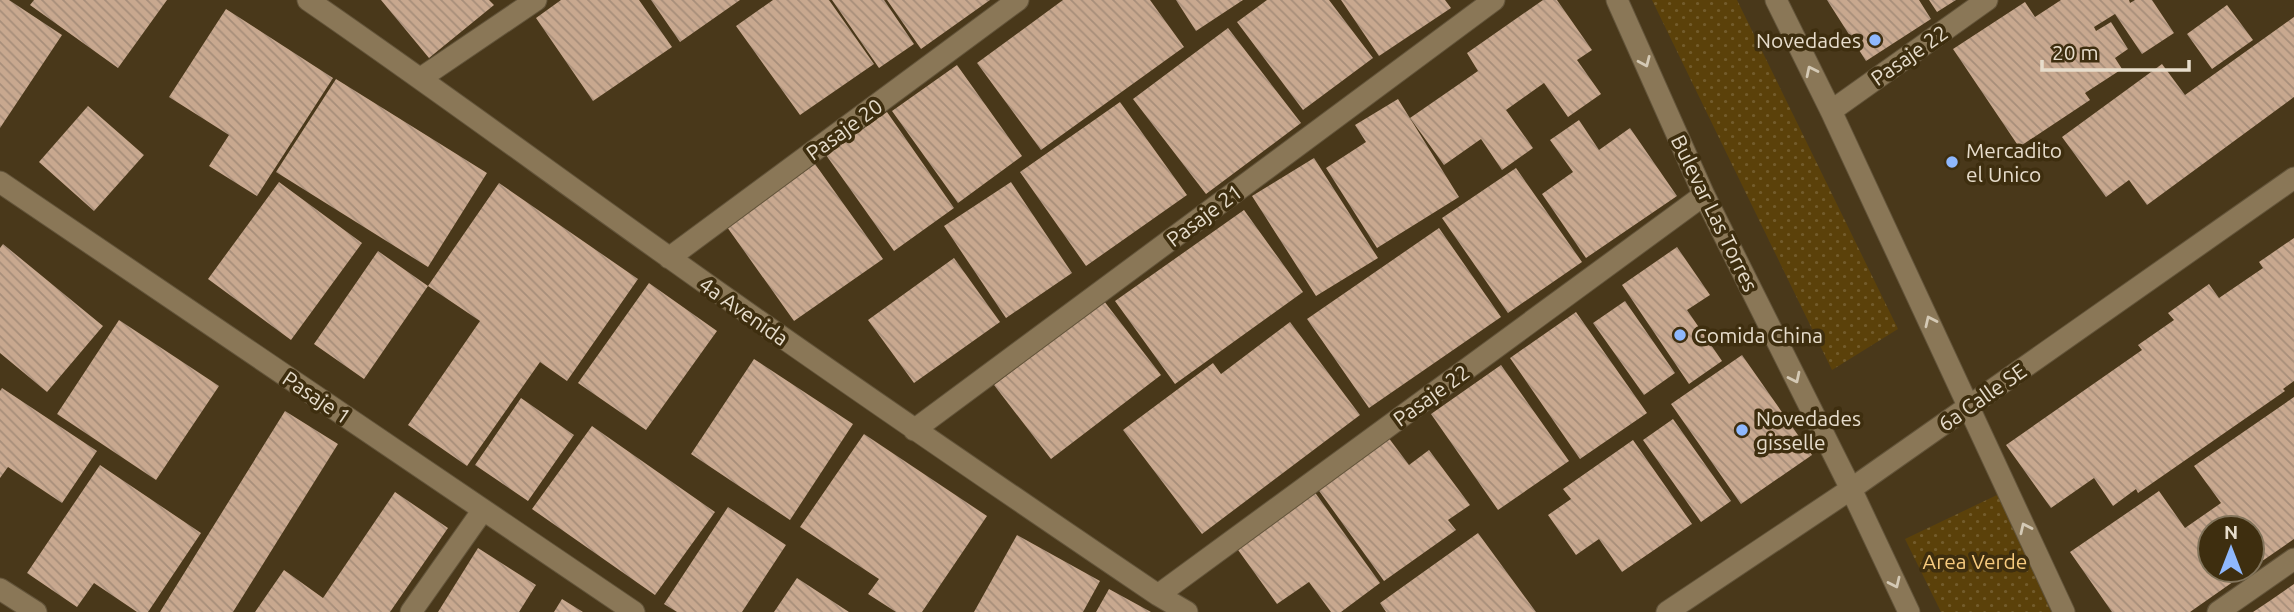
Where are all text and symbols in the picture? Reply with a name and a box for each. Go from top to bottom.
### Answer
street label: Pasaje 22 [1866,20,1952,90]
place label: Novedades [1756,28,1861,52]
scale bar [2042,28,2189,72]
marker: Novedades [1867,32,1883,48]
text: 20 m [2052,40,2099,64]
one-way arrow [1637,55,1651,67]
one-way arrow [1806,66,1820,78]
street label: Pasaje 20 [801,93,887,165]
street label: Bulevar Las Torres [1667,131,1763,295]
place label: Mercadito el Unico [1966,138,2062,186]
marker: Mercadito el Unico [1944,154,1960,170]
street label: Pasaje 21 [1162,179,1246,251]
street label: 4a Avenida [695,272,793,350]
one-way arrow [1924,316,1938,329]
place label: Comida China [1694,323,1823,347]
marker: Comida China [1672,327,1688,343]
street label: 6a Calle SE [1934,358,2030,436]
street label: Pasaje 22 [1388,359,1474,431]
street label: Pasaje 1 [279,366,355,428]
one-way arrow [1787,371,1801,383]
place label: Novedades gisselle [1756,406,1861,454]
marker: Novedades gisselle [1734,422,1750,438]
north arrow [2196,514,2266,584]
text: N [2224,521,2238,543]
one-way arrow [2019,523,2033,535]
park label: Area Verde [1923,549,2027,573]
one-way arrow [1886,576,1900,588]

